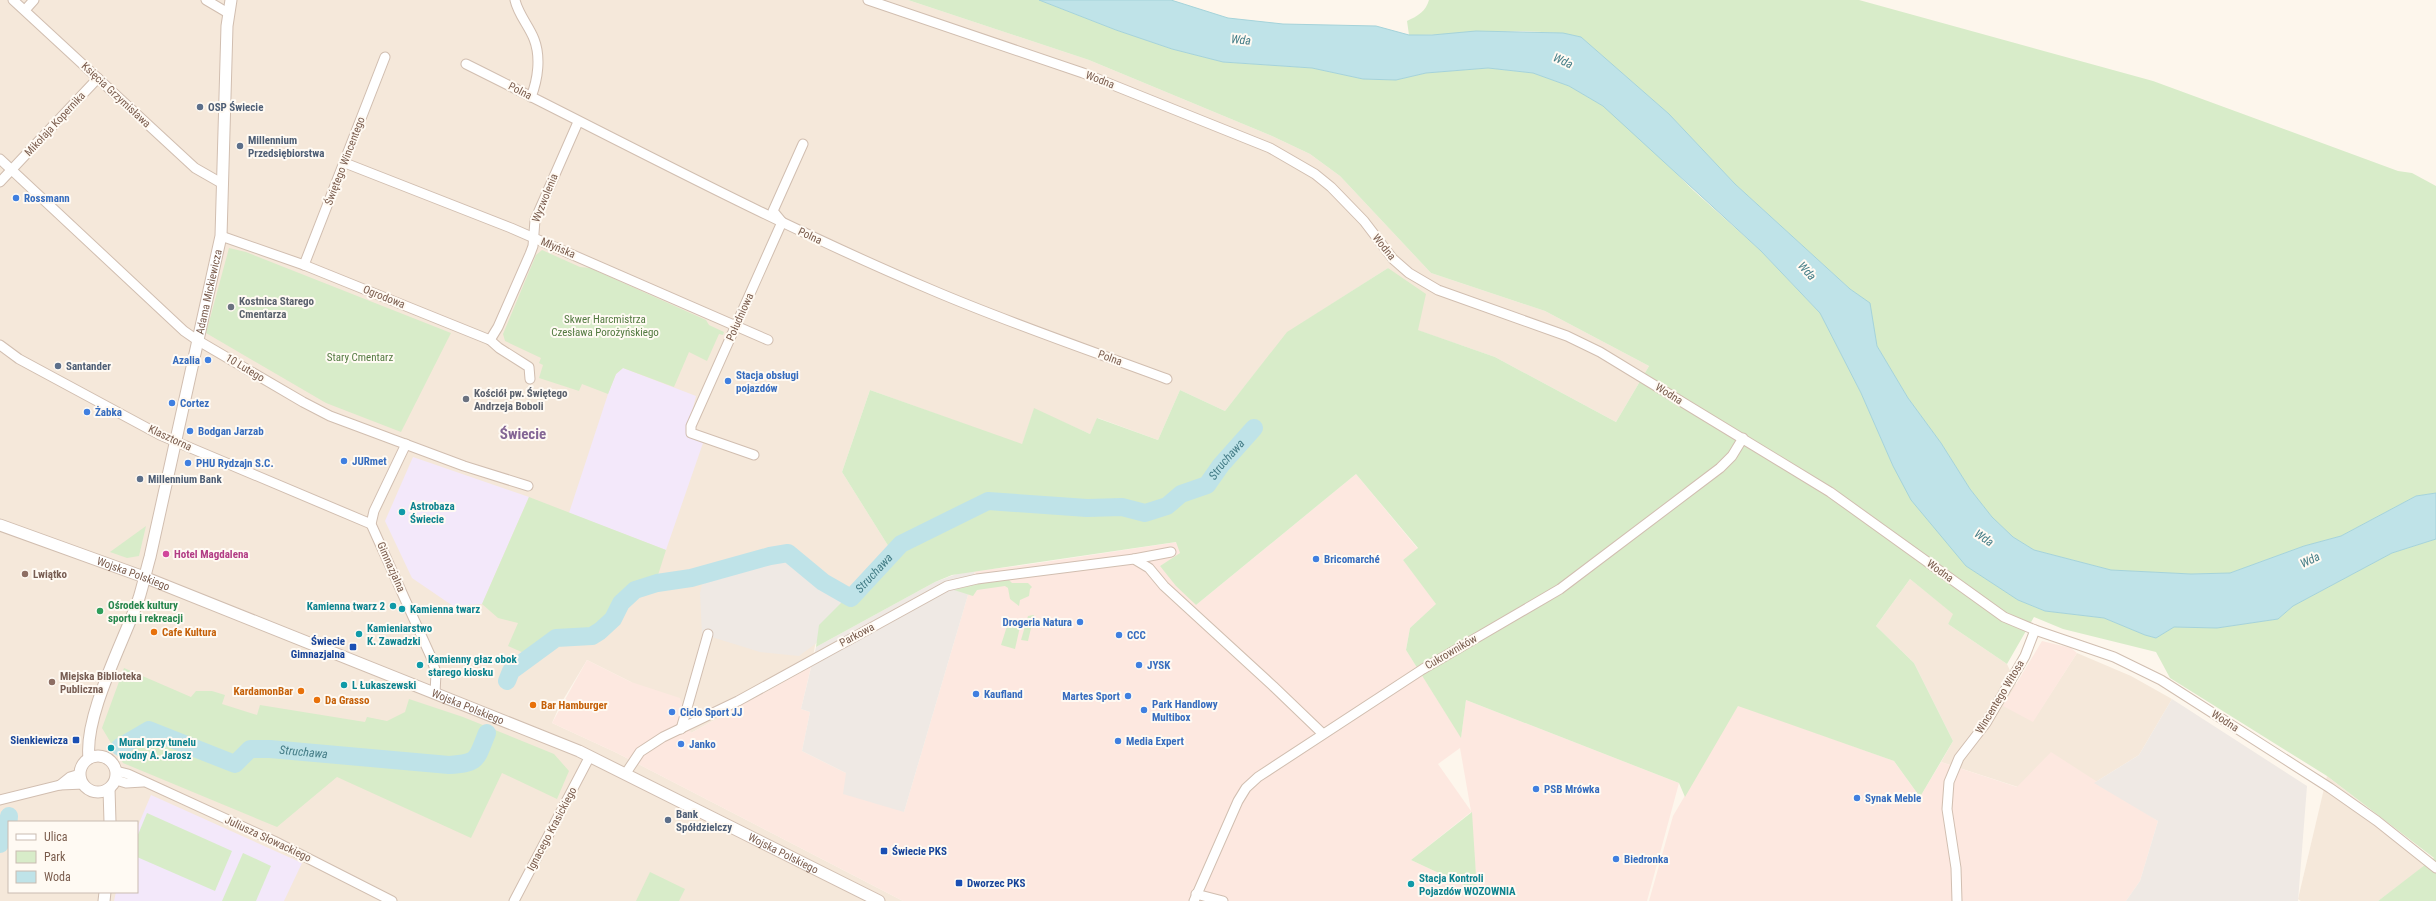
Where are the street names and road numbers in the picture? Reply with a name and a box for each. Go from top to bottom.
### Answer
street label: Księcia Grzymisława [79,60,153,130]
street label: Wodna [1084,69,1116,91]
street label: Polna [506,80,534,102]
street label: Mikołaja Kopernika [22,89,88,159]
street label: Świętego Wincentego [322,115,368,207]
street label: Wyzwolenia [529,172,561,224]
street label: Polna [796,225,824,247]
street label: Wodna [1370,231,1398,263]
street label: Młyńska [539,235,577,261]
street label: Adama Mickiewicza [193,248,224,336]
street label: Ogrodowa [361,283,407,311]
street label: Południowa [724,291,756,343]
street label: Polna [1096,348,1124,368]
street label: 10 Lutego [223,351,267,385]
street label: Wodna [1653,381,1685,407]
street label: Klasztorna [146,422,194,454]
street label: Gimnazjalna [374,540,408,594]
street label: Wojska Polskiego [95,554,172,593]
street label: Wodna [1924,557,1956,585]
street label: Parkowa [837,620,877,650]
street label: Cukrowników [1423,632,1479,672]
street label: Wincentego Witosa [1973,658,2027,736]
street label: Wojska Polskiego [430,686,506,727]
street label: Wodna [2209,707,2241,735]
street label: Ignacego Krasickiego [524,784,580,873]
street label: Juliusza Słowackiego [223,813,314,865]
street label: Wojska Polskiego [746,830,821,876]

